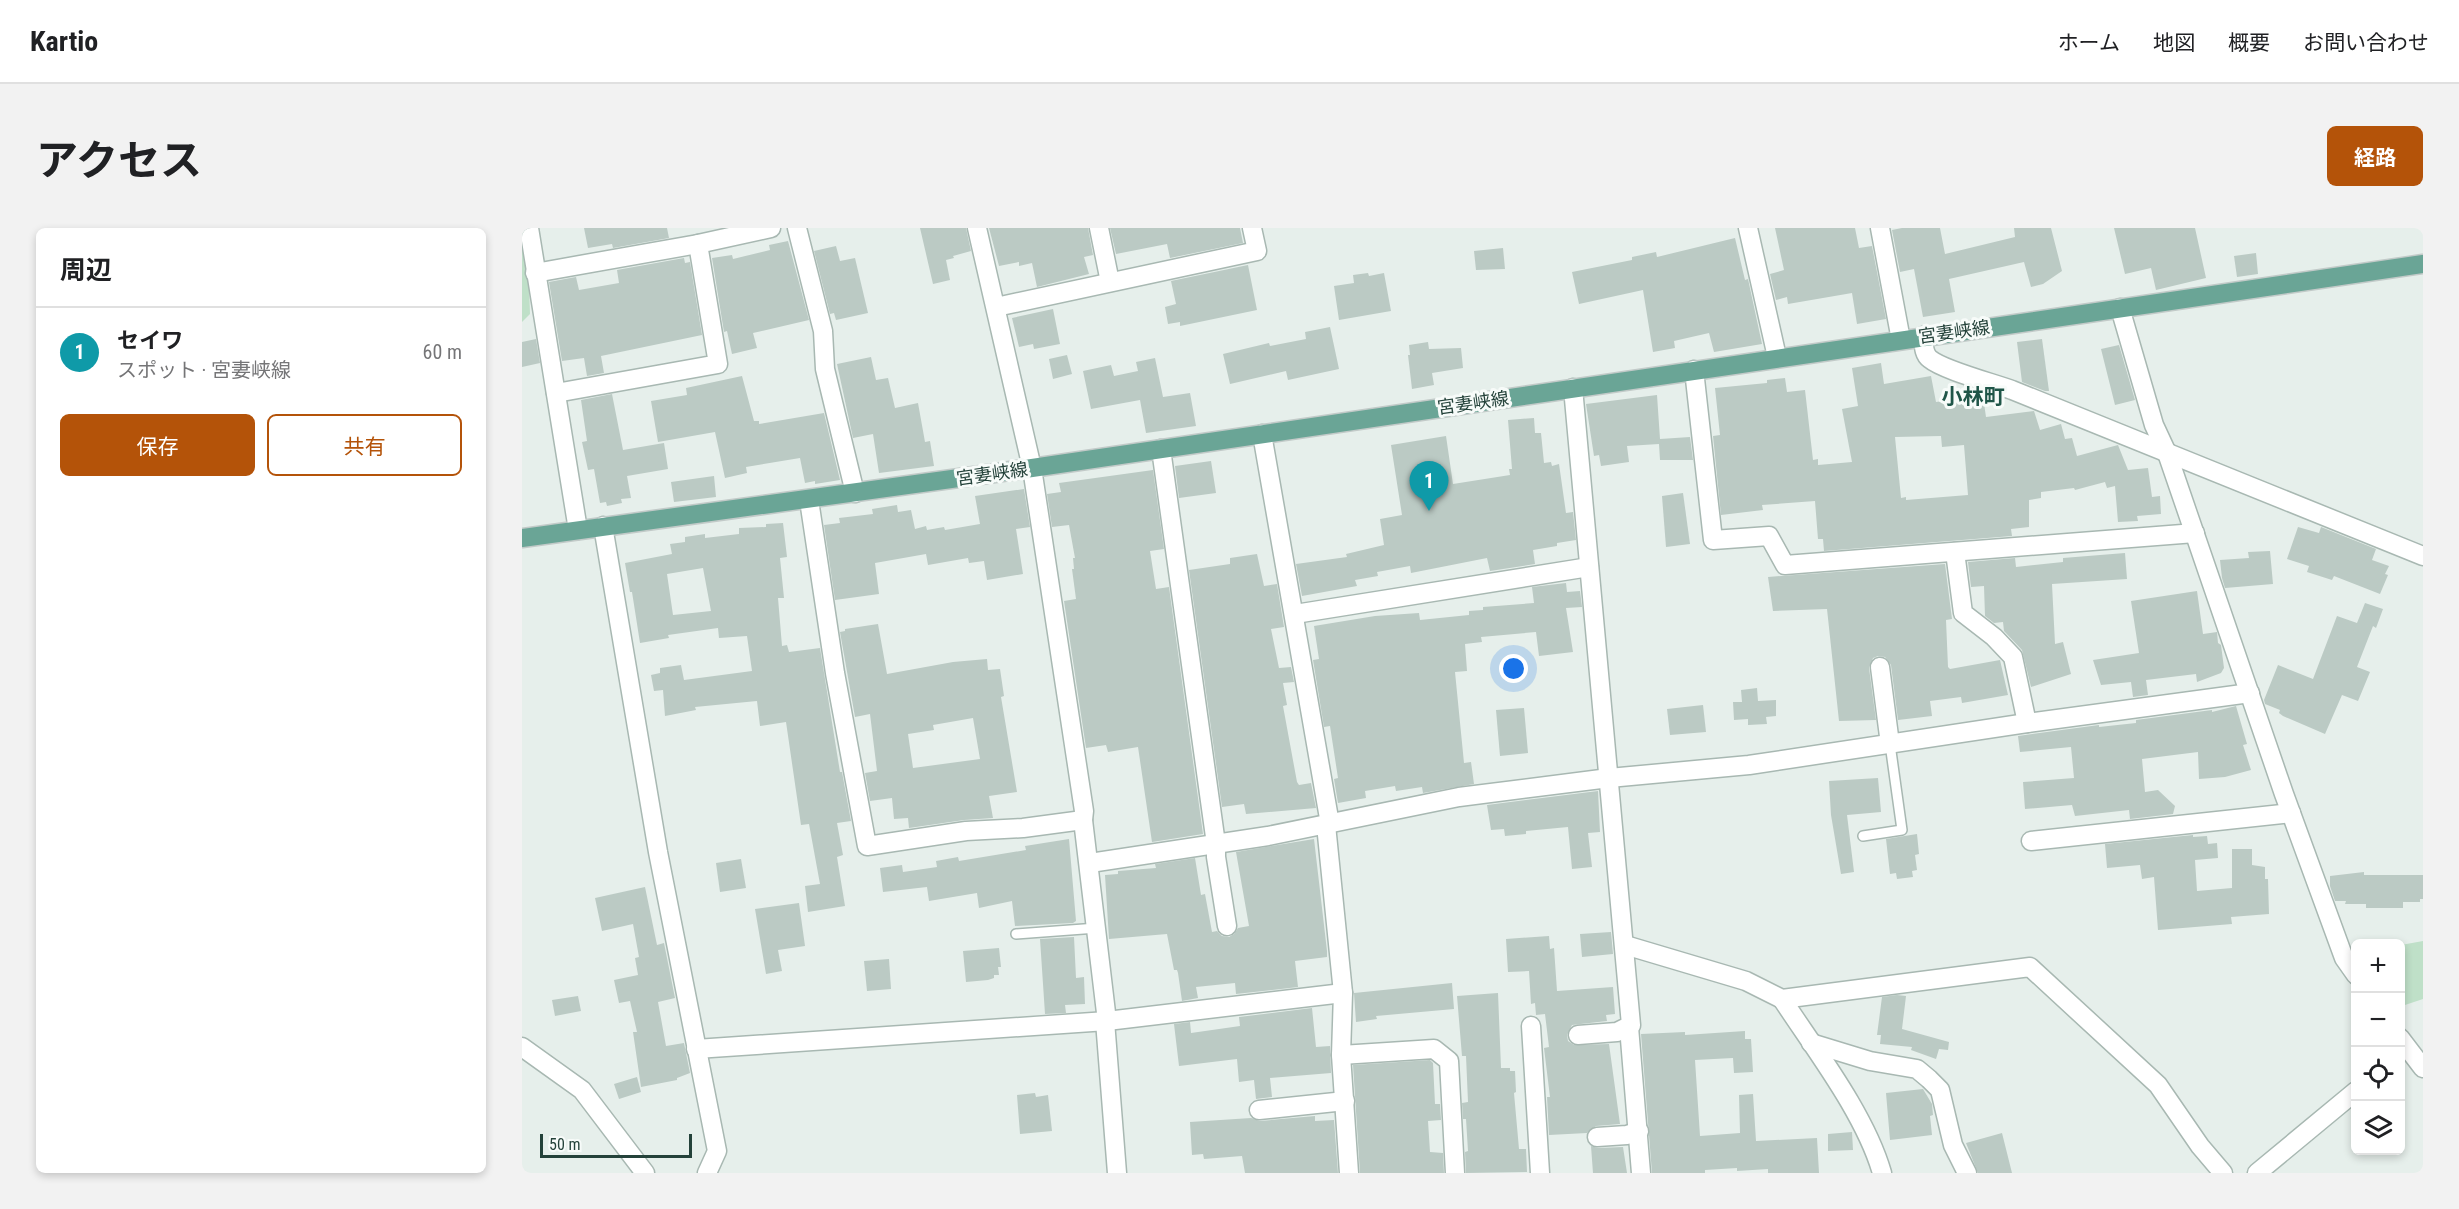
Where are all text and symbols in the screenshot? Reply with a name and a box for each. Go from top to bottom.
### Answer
text: Kartio [30,25,98,58]
text: ホーム [2058,31,2120,55]
text: 地図 [2153,31,2195,55]
text: 概要 [2228,31,2270,55]
text: お問い合わせ [2303,31,2429,55]
button: 経路 [2327,126,2423,186]
text: アクセス [36,136,202,185]
text: 周辺 [60,255,112,285]
street label: 宮妻峡線 [1917,316,1991,347]
text: セイワ [117,328,183,353]
text: 1 [74,340,85,364]
text: 60 m [423,340,462,364]
text: スポット · 宮妻峡線 [117,358,291,382]
district label: 小林町 [1942,385,2005,409]
street label: 宮妻峡線 [1436,387,1510,418]
button: 保存 [60,414,255,476]
button: 共有 [267,414,462,476]
street label: 宮妻峡線 [955,458,1029,489]
pin: 1 [1410,462,1448,511]
your location [1499,654,1528,683]
map controls [2351,939,2405,1155]
button: + [2351,939,2405,993]
button: − [2351,993,2405,1047]
button: locate [2351,1047,2405,1101]
button: layers [2351,1101,2405,1155]
scale bar [540,1131,692,1158]
text: 50 m [549,1135,581,1154]

